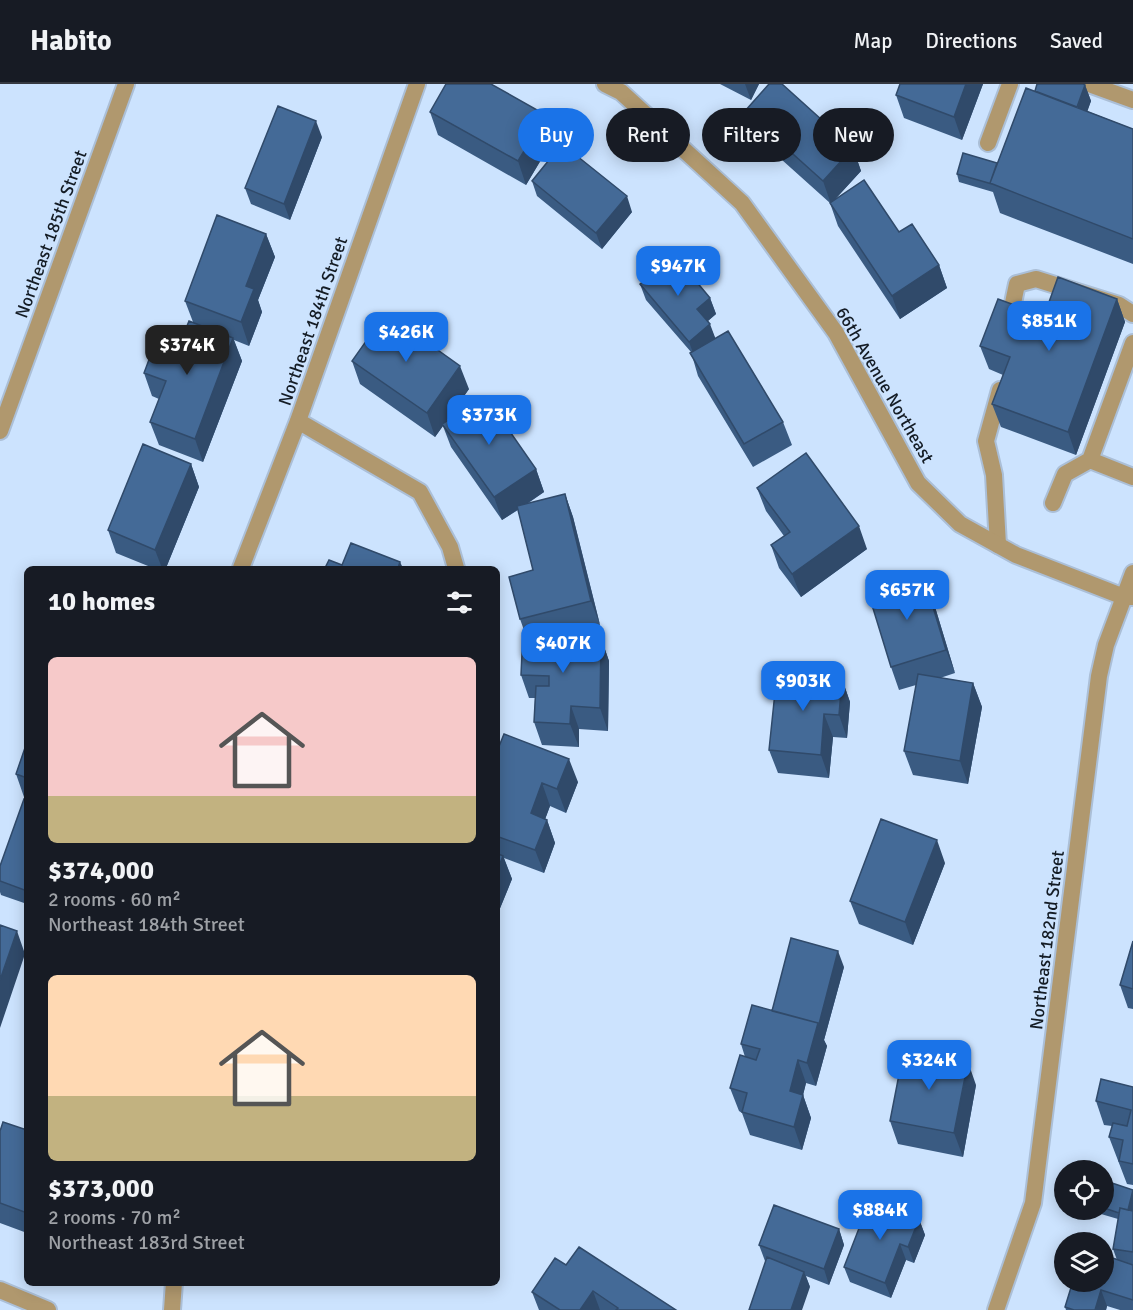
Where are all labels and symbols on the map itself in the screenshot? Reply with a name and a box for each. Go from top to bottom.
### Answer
street label: Northeast 185th Street [10,147,92,321]
street label: Northeast 184th Street [274,234,352,408]
pin: $947K [636,246,720,297]
pin: $851K [1007,301,1091,352]
street label: 66th Avenue Northeast [831,303,939,467]
pin: $426K [364,312,448,363]
pin: $374K [145,325,229,376]
pin: $373K [447,395,531,446]
pin: $657K [865,570,949,621]
pin: $407K [521,623,605,674]
pin: $903K [761,661,845,712]
street label: Northeast 182nd Street [1025,849,1069,1031]
pin: $324K [887,1040,971,1091]
pin: $884K [838,1190,922,1241]

